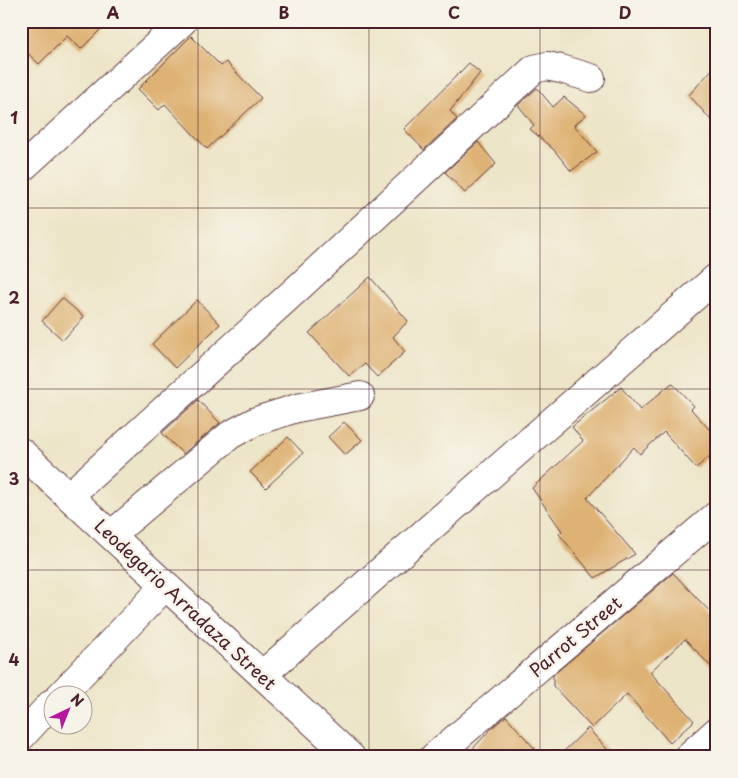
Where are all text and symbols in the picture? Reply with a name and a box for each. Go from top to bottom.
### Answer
text: A [107,0,120,24]
text: B [279,0,290,24]
text: C [448,0,460,24]
text: D [619,0,631,24]
text: 1 [10,105,18,129]
text: 2 [8,285,20,309]
text: 3 [9,466,19,490]
street label: Leodegario Arradaza Street [89,512,283,696]
street label: Parrot Street [523,589,627,683]
text: 4 [9,647,20,671]
north arrow [42,686,92,736]
text: N [66,689,88,712]

